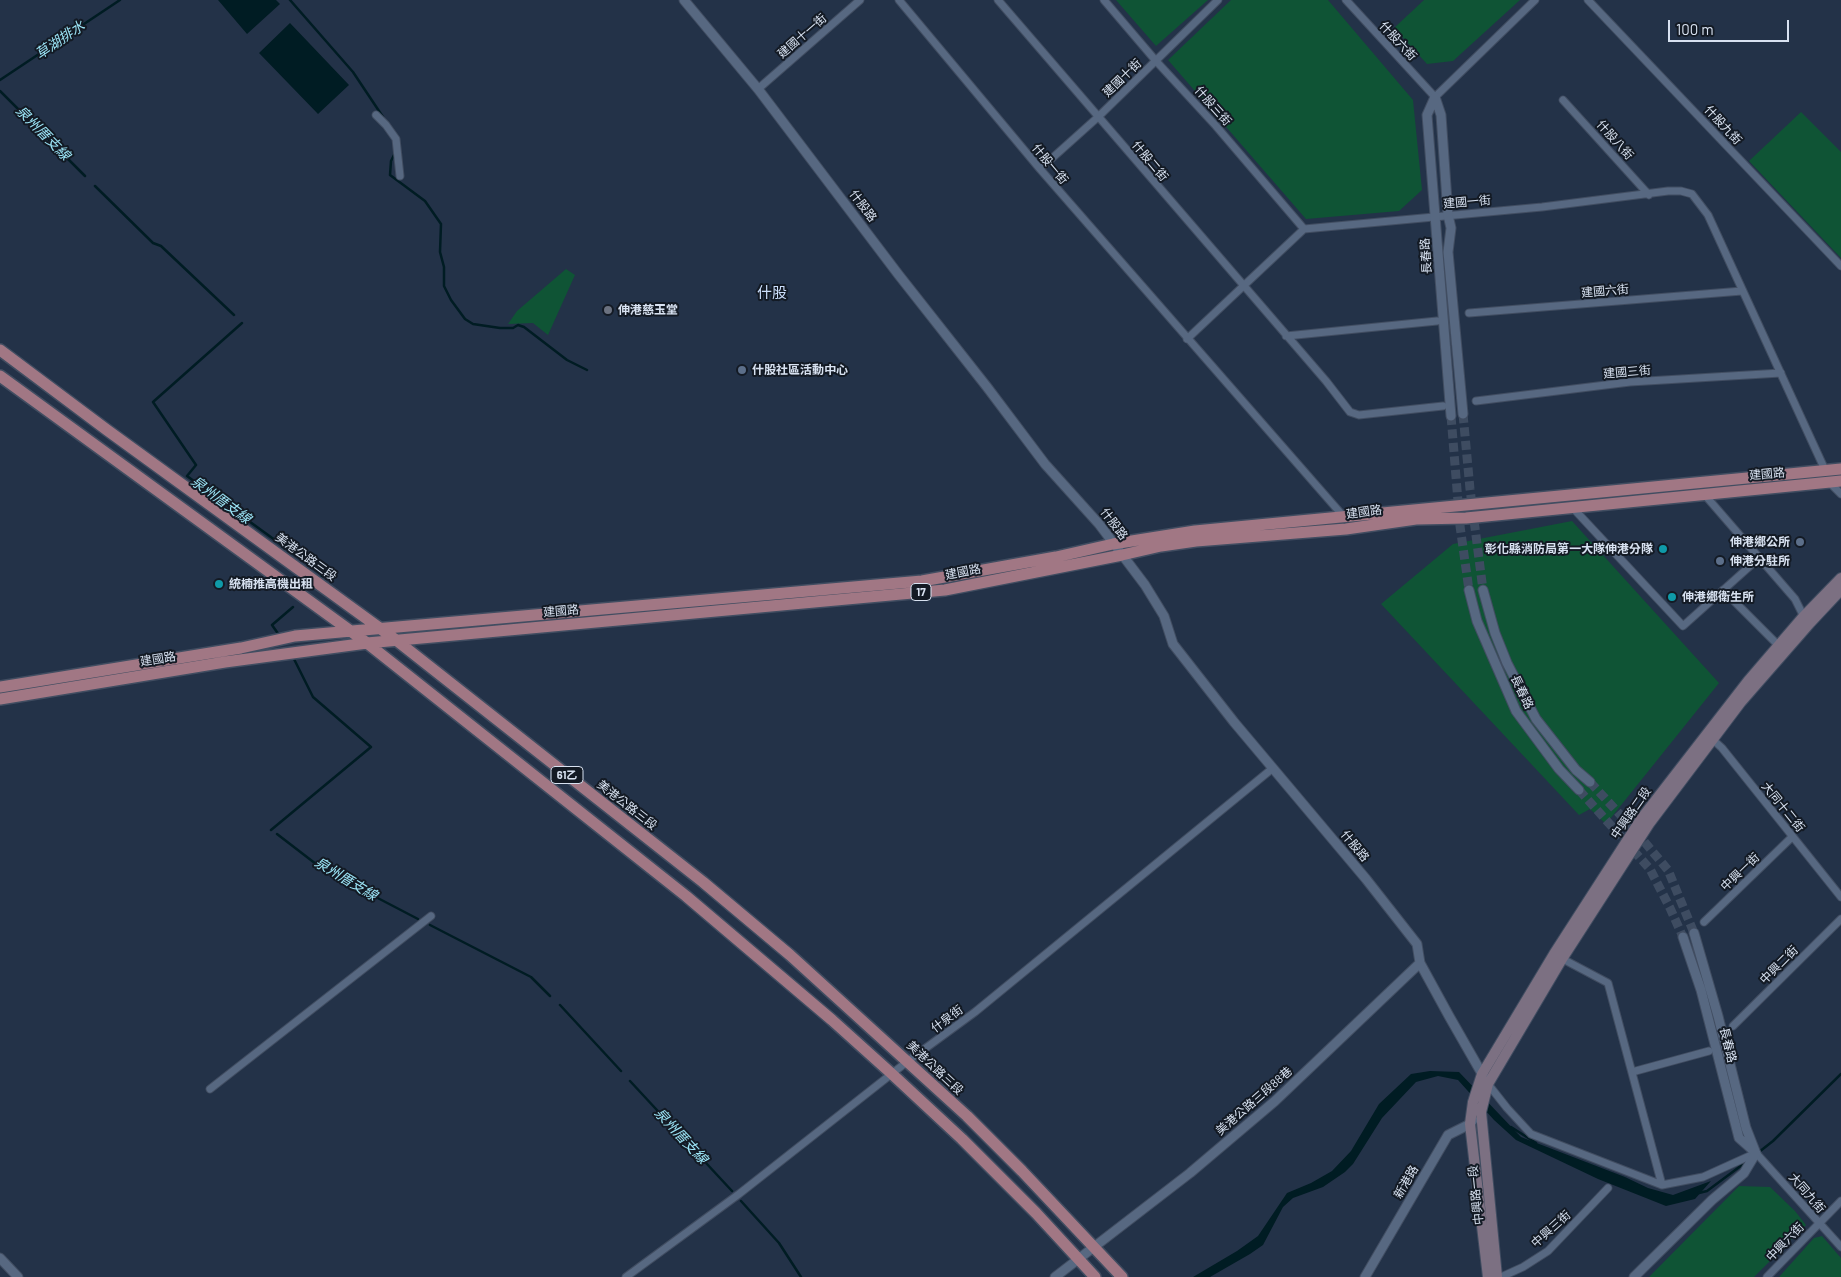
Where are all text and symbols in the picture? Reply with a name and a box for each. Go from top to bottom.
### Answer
scale bar [1671,10,1792,42]
street label: 建國十一街 [775,11,829,61]
water label: 草湖排水 [32,17,88,63]
street label: 什股六街 [1376,19,1420,63]
text: 100 m [1676,20,1714,38]
street label: 建國十街 [1100,56,1144,100]
street label: 什股三街 [1192,83,1234,129]
water label: 泉州厝支線 [12,102,74,164]
street label: 什股九街 [1701,103,1745,147]
street label: 什股八街 [1594,117,1636,163]
street label: 什股二街 [1129,138,1171,184]
street label: 什股一街 [1029,141,1071,187]
street label: 什股路 [846,187,880,225]
street label: 建國一街 [1442,193,1492,211]
street label: 長春路 [1418,238,1434,274]
street label: 建國六街 [1580,282,1630,300]
district label: 什股 [757,284,787,302]
place label: 伸港慈玉堂 [618,303,678,317]
marker: 伸港慈玉堂 [602,304,614,316]
place label: 什股社區活動中心 [752,363,848,377]
street label: 建國三街 [1602,363,1652,381]
marker: 什股社區活動中心 [736,364,748,376]
street label: 建國路 [1748,465,1786,483]
water label: 泉州厝支線 [188,473,254,527]
street label: 建國路 [1345,502,1383,522]
street label: 什股路 [1097,505,1131,543]
street label: 美港公路三段 [273,530,339,584]
place label: 伸港鄉公所 [1730,535,1790,549]
marker: 伸港鄉公所 [1794,536,1806,548]
place label: 彰化縣消防局第一大隊伸港分隊 [1485,542,1653,556]
marker: 彰化縣消防局第一大隊伸港分隊 [1657,543,1669,555]
place label: 伸港分駐所 [1730,554,1790,568]
marker: 伸港分駐所 [1714,555,1726,567]
street label: 建國路 [944,561,982,583]
place label: 統楠推高機出租 [229,577,313,591]
marker: 統楠推高機出租 [213,578,225,590]
road number: 17 [911,584,931,600]
place label: 伸港鄉衛生所 [1682,590,1754,604]
marker: 伸港鄉衛生所 [1666,591,1678,603]
street label: 建國路 [542,602,580,620]
street label: 建國路 [139,649,177,669]
street label: 長春路 [1508,673,1536,711]
road number: 61乙 [551,766,583,784]
street label: 美港公路三段 [594,777,660,833]
street label: 大同十二街 [1759,779,1807,835]
street label: 中興路二段 [1608,784,1654,842]
street label: 什股路 [1338,828,1372,864]
street label: 中興一街 [1718,850,1762,894]
water label: 泉州厝支線 [312,854,380,904]
street label: 中興二街 [1757,943,1801,987]
street label: 什泉街 [928,1002,966,1036]
street label: 長春路 [1717,1026,1739,1064]
street label: 美港公路三段 [904,1038,966,1098]
street label: 美港公路三段88巷 [1213,1064,1295,1138]
water label: 泉州厝支線 [651,1105,711,1167]
street label: 新港路 [1391,1163,1421,1201]
street label: 中興路一段 [1466,1164,1486,1226]
street label: 大同九街 [1786,1170,1828,1216]
street label: 中興三街 [1528,1208,1574,1250]
street label: 中興六街 [1763,1220,1807,1264]

